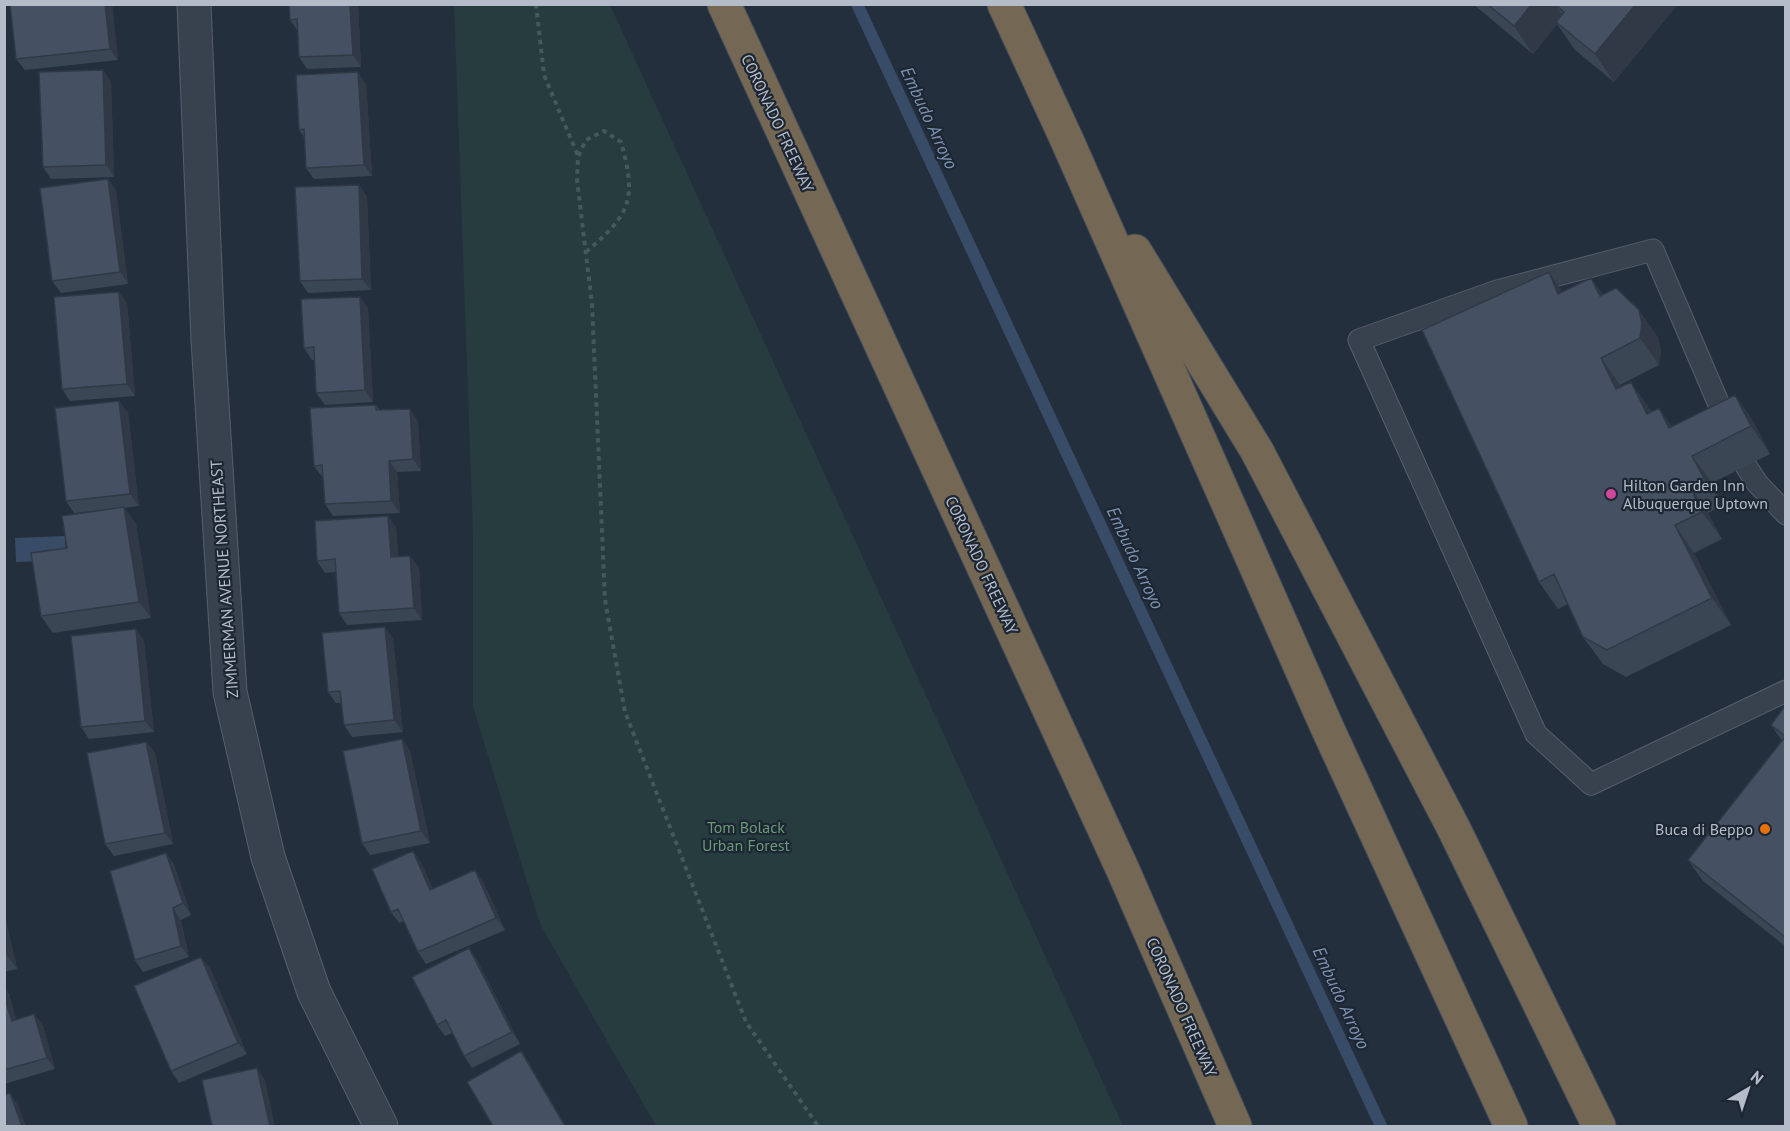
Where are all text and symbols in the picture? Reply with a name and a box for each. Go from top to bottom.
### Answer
street label: CORONADO FREEWAY [737,51,819,195]
water label: Embudo Arroyo [896,63,963,173]
street label: ZIMMERMAN AVENUE NORTHEAST [206,459,242,699]
place label: Hilton Garden Inn Albuquerque Uptown [1623,475,1768,513]
marker: Hilton Garden Inn Albuquerque Uptown [1604,487,1618,501]
street label: CORONADO FREEWAY [941,493,1023,637]
water label: Embudo Arroyo [1102,503,1169,613]
park label: Tom Bolack Urban Forest [702,817,791,855]
place label: Buca di Beppo [1655,819,1753,839]
marker: Buca di Beppo [1758,822,1772,836]
street label: CORONADO FREEWAY [1142,934,1222,1080]
water label: Embudo Arroyo [1308,943,1375,1053]
north arrow [1718,1059,1778,1119]
text: N [1747,1066,1768,1088]

